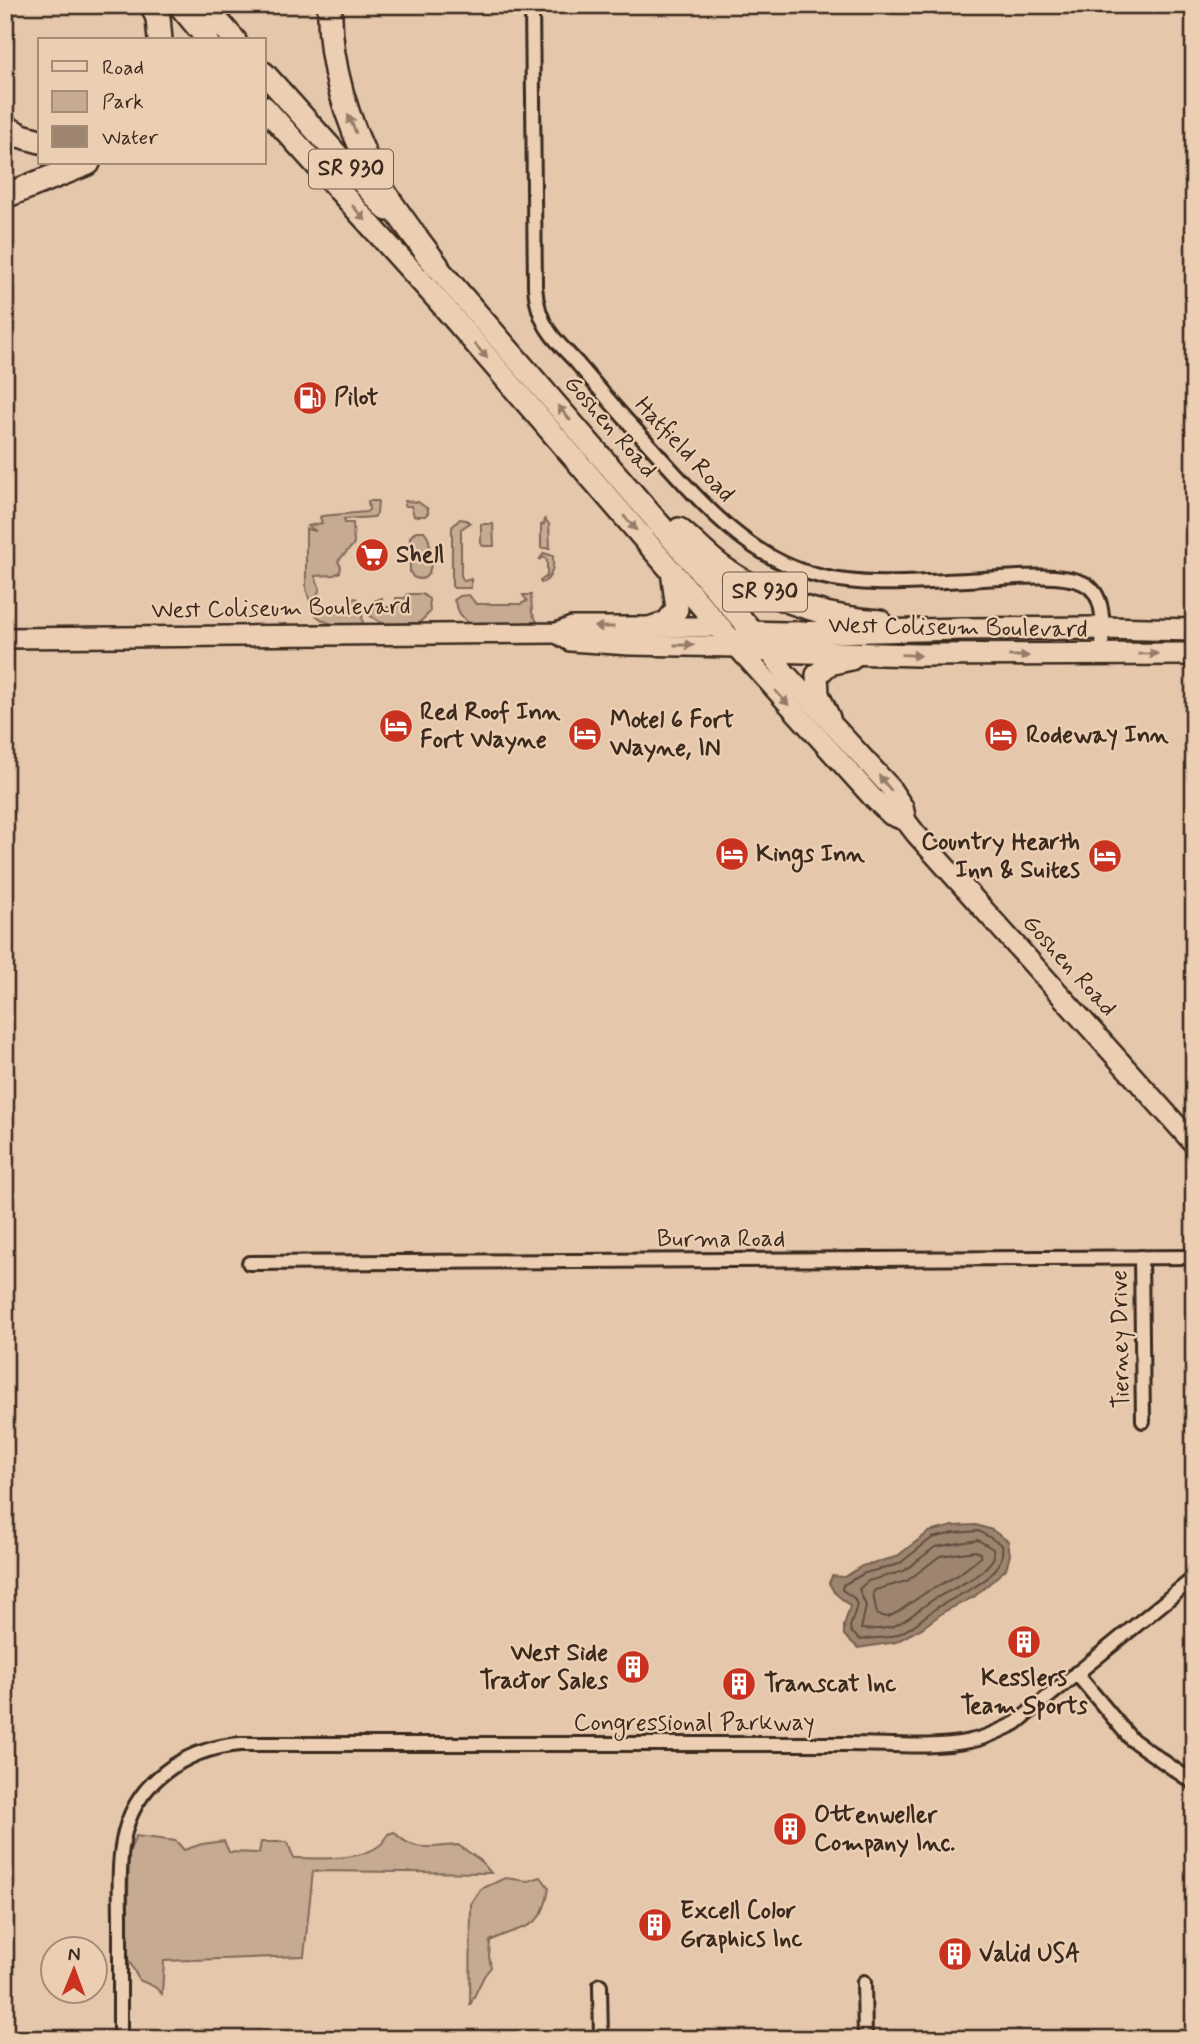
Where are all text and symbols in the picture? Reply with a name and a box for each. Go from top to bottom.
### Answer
legend [38,38,266,164]
text: Road [102,54,144,82]
text: Park [102,88,144,116]
one-way arrow [346,114,358,134]
text: Water [102,124,158,152]
road number: SR 930 [309,150,393,188]
one-way arrow [351,204,367,222]
one-way arrow [473,342,489,360]
street label: Goshen Road [557,369,663,485]
fuel station icon: Pilot [291,379,329,417]
place label: Pilot [334,383,379,414]
street label: Hatfield Road [627,391,741,509]
one-way arrow [557,405,572,422]
one-way arrow [622,514,637,531]
supermarket icon: Shell [353,536,391,574]
place label: Shell [396,540,444,571]
road number: SR 930 [723,572,807,612]
street label: West Coliseum Boulevard [151,591,411,627]
street label: West Coliseum Boulevard [828,610,1088,646]
one-way arrow [592,621,614,633]
one-way arrow [673,639,695,651]
one-way arrow [900,649,922,661]
one-way arrow [1137,649,1159,660]
one-way arrow [1008,650,1030,662]
one-way arrow [773,689,789,706]
place label: Red Roof Inn Fort Wayne [420,697,561,756]
place label: Motel 6 Fort Wayne, IN [609,705,734,764]
hotel icon: Red Roof Inn Fort Wayne [377,707,415,745]
hotel icon: Motel 6 Fort Wayne, IN [566,715,604,753]
hotel icon: Rodeway Inn [982,716,1020,754]
place label: Rodeway Inn [1026,720,1169,751]
one-way arrow [878,774,893,791]
place label: Country Hearth Inn & Suites [921,827,1081,886]
hotel icon: Kings Inn [713,835,751,873]
hotel icon: Country Hearth Inn & Suites [1086,837,1124,875]
place label: Kings Inn [756,839,865,873]
street label: Goshen Road [1015,908,1123,1024]
street label: Burma Road [657,1224,785,1255]
street label: Tierney Drive [1104,1269,1138,1409]
building icon: Kesslers Team Sports [1005,1623,1043,1661]
place label: West Side Tractor Sales [480,1638,608,1697]
building icon: West Side Tractor Sales [614,1648,652,1686]
place label: Kesslers Team Sports [960,1663,1088,1722]
building icon: Transcat Inc [720,1665,758,1703]
place label: Transcat Inc [764,1669,896,1700]
street label: Congressional Parkway [573,1708,815,1741]
place label: Ottenweller Company Inc. [814,1800,955,1859]
building icon: Ottenweller Company Inc. [771,1810,809,1848]
place label: Excell Color Graphics Inc [680,1896,802,1955]
building icon: Excell Color Graphics Inc [636,1906,674,1944]
building icon: Valid USA [936,1935,974,1973]
north arrow [38,1936,108,2006]
place label: Valid USA [979,1939,1080,1970]
text: N [68,1942,81,1967]

